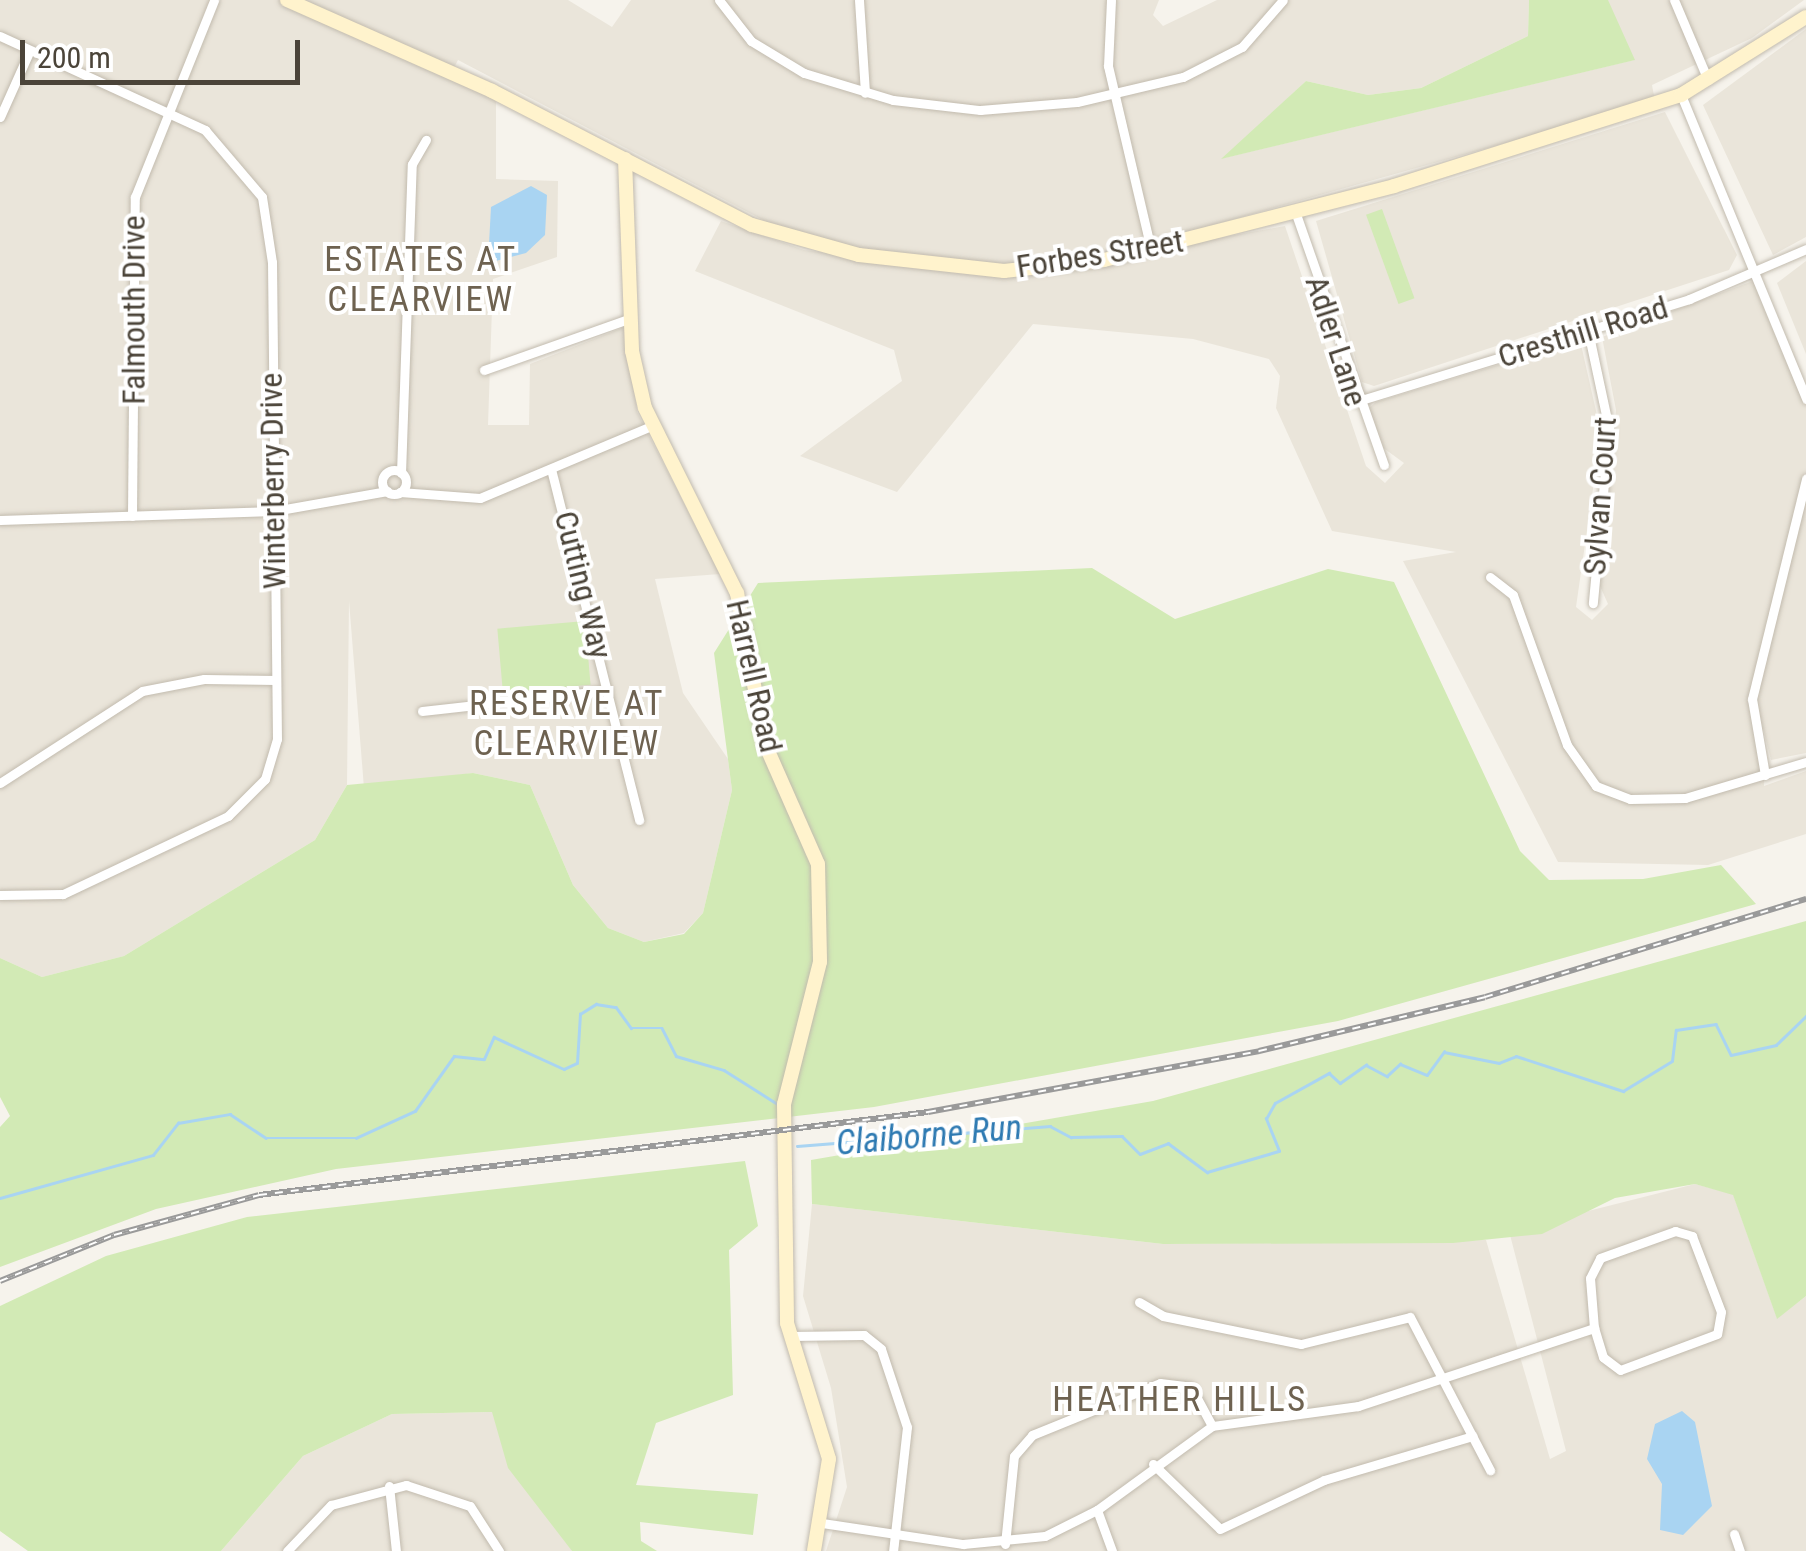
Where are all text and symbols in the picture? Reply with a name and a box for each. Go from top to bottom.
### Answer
scale bar [25,20,305,82]
text: 200 m [37,40,111,75]
street label: Falmouth Drive [115,215,153,405]
street label: Forbes Street [1014,222,1186,286]
district label: ESTATES AT CLEARVIEW [324,239,518,321]
street label: Adler Lane [1297,271,1375,411]
street label: Cresthill Road [1493,288,1673,376]
street label: Winterberry Drive [252,372,294,590]
street label: Sylvan Court [1575,416,1625,576]
street label: Cutting Way [546,507,620,663]
street label: Harrell Road [718,596,790,756]
district label: RESERVE AT CLEARVIEW [469,683,665,765]
water label: Claiborne Run [834,1107,1024,1165]
district label: HEATHER HILLS [1052,1379,1308,1421]

